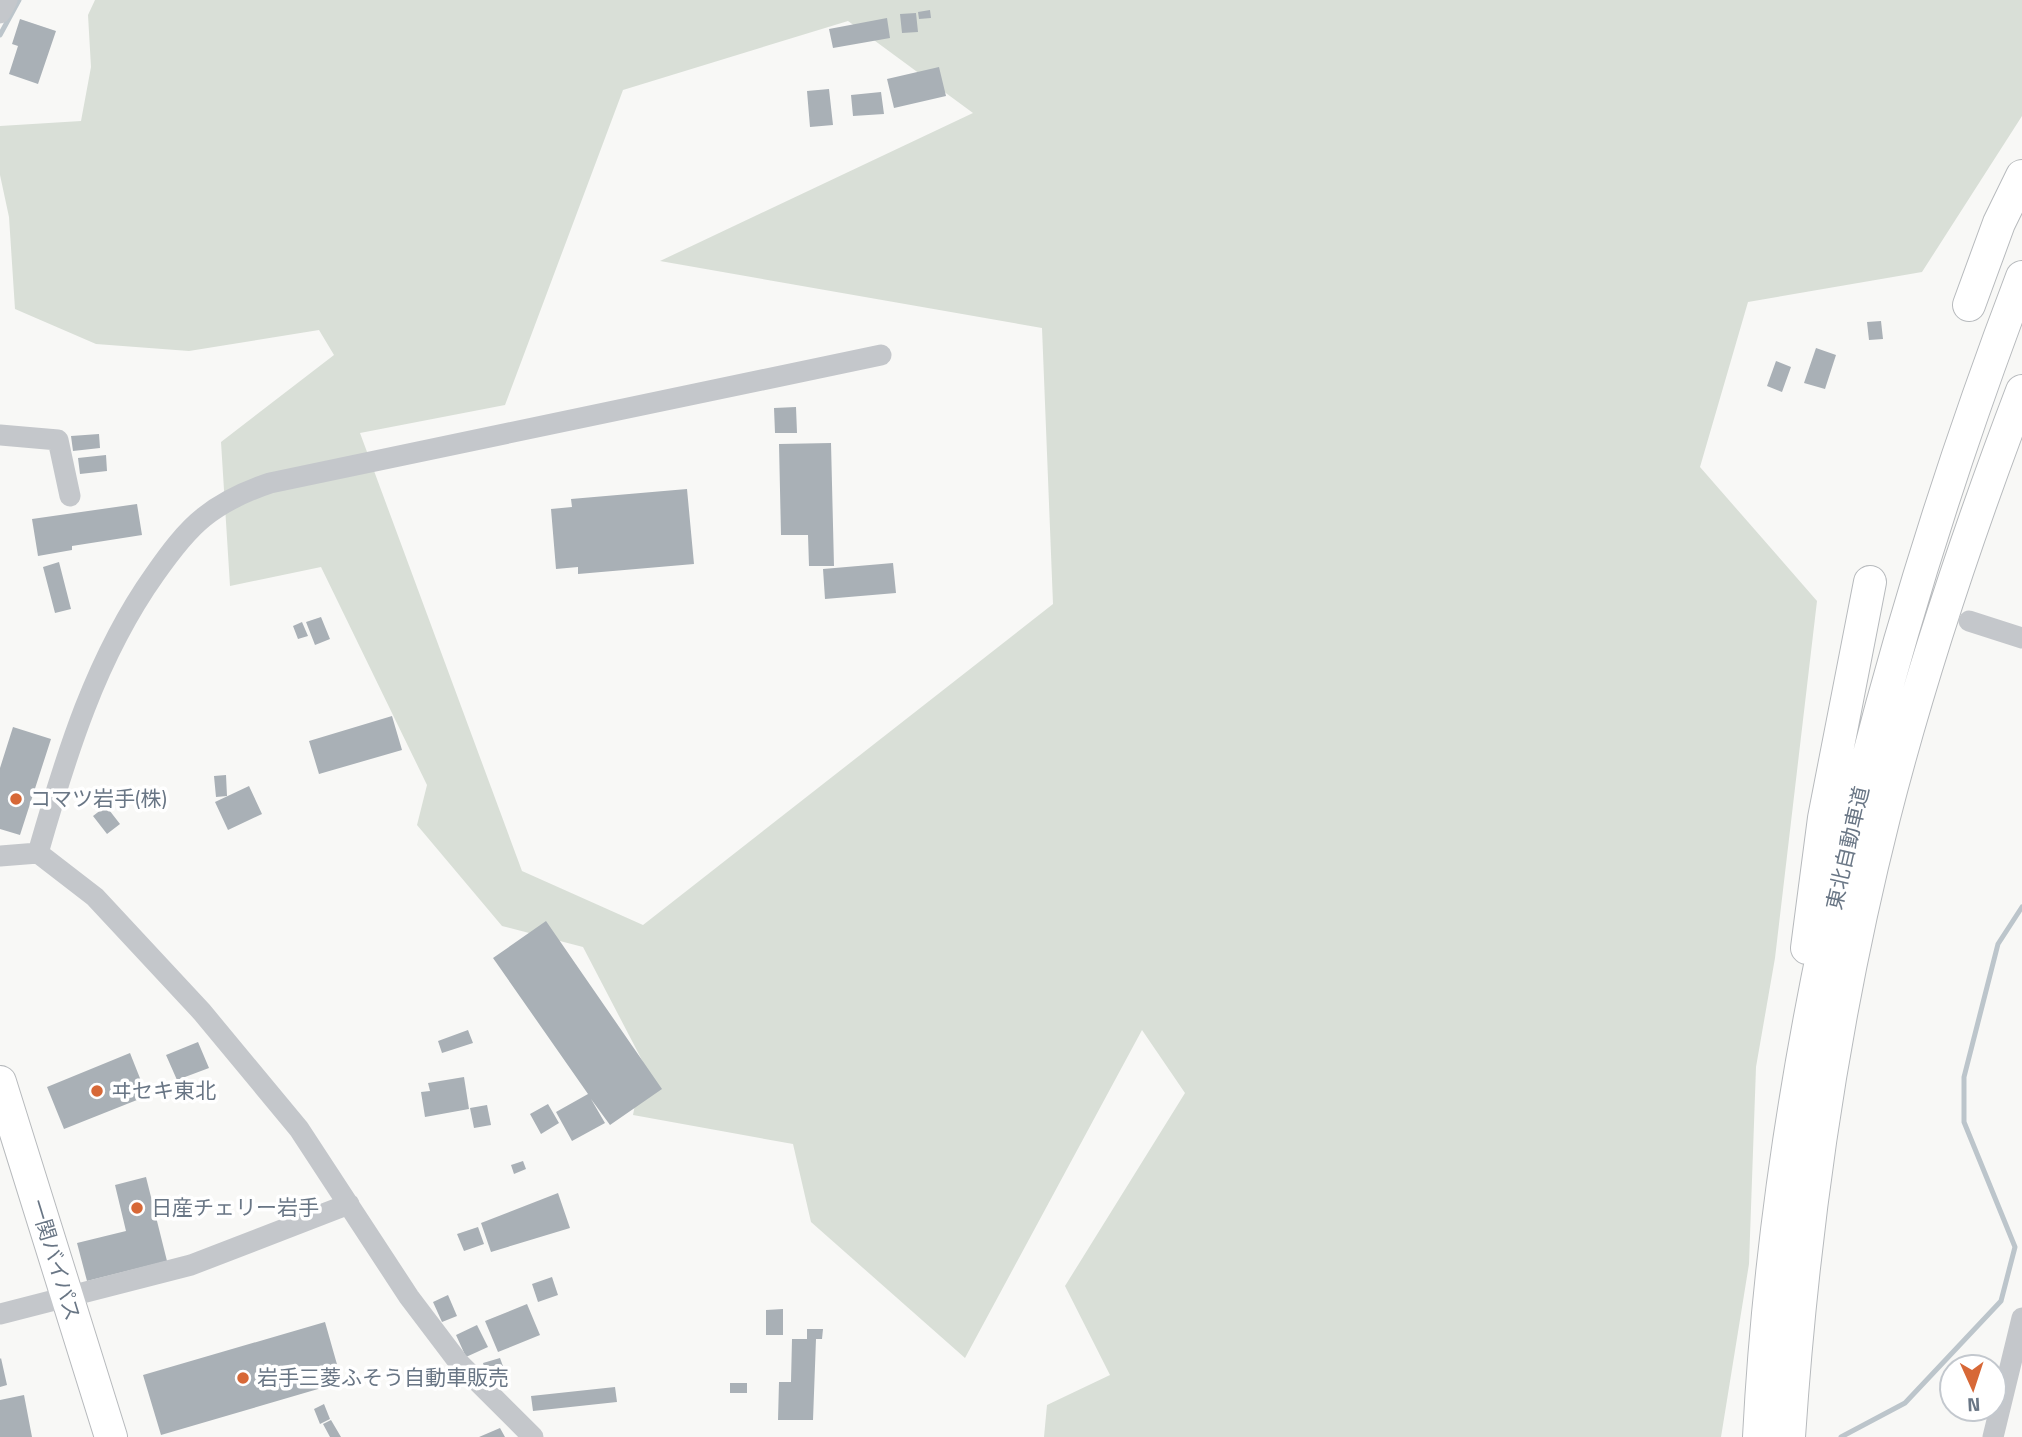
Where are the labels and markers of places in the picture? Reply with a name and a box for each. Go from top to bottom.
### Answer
place label: コマツ岩手(株) [30,782,167,814]
marker: コマツ岩手(株) [8,791,24,807]
place label: ヰセキ東北 [111,1074,216,1106]
marker: ヰセキ東北 [89,1083,105,1099]
place label: 日産チェリー岩手 [151,1191,319,1223]
marker: 日産チェリー岩手 [129,1200,145,1216]
place label: 岩手三菱ふそう自動車販売 [257,1361,509,1393]
marker: 岩手三菱ふそう自動車販売 [235,1370,251,1386]

